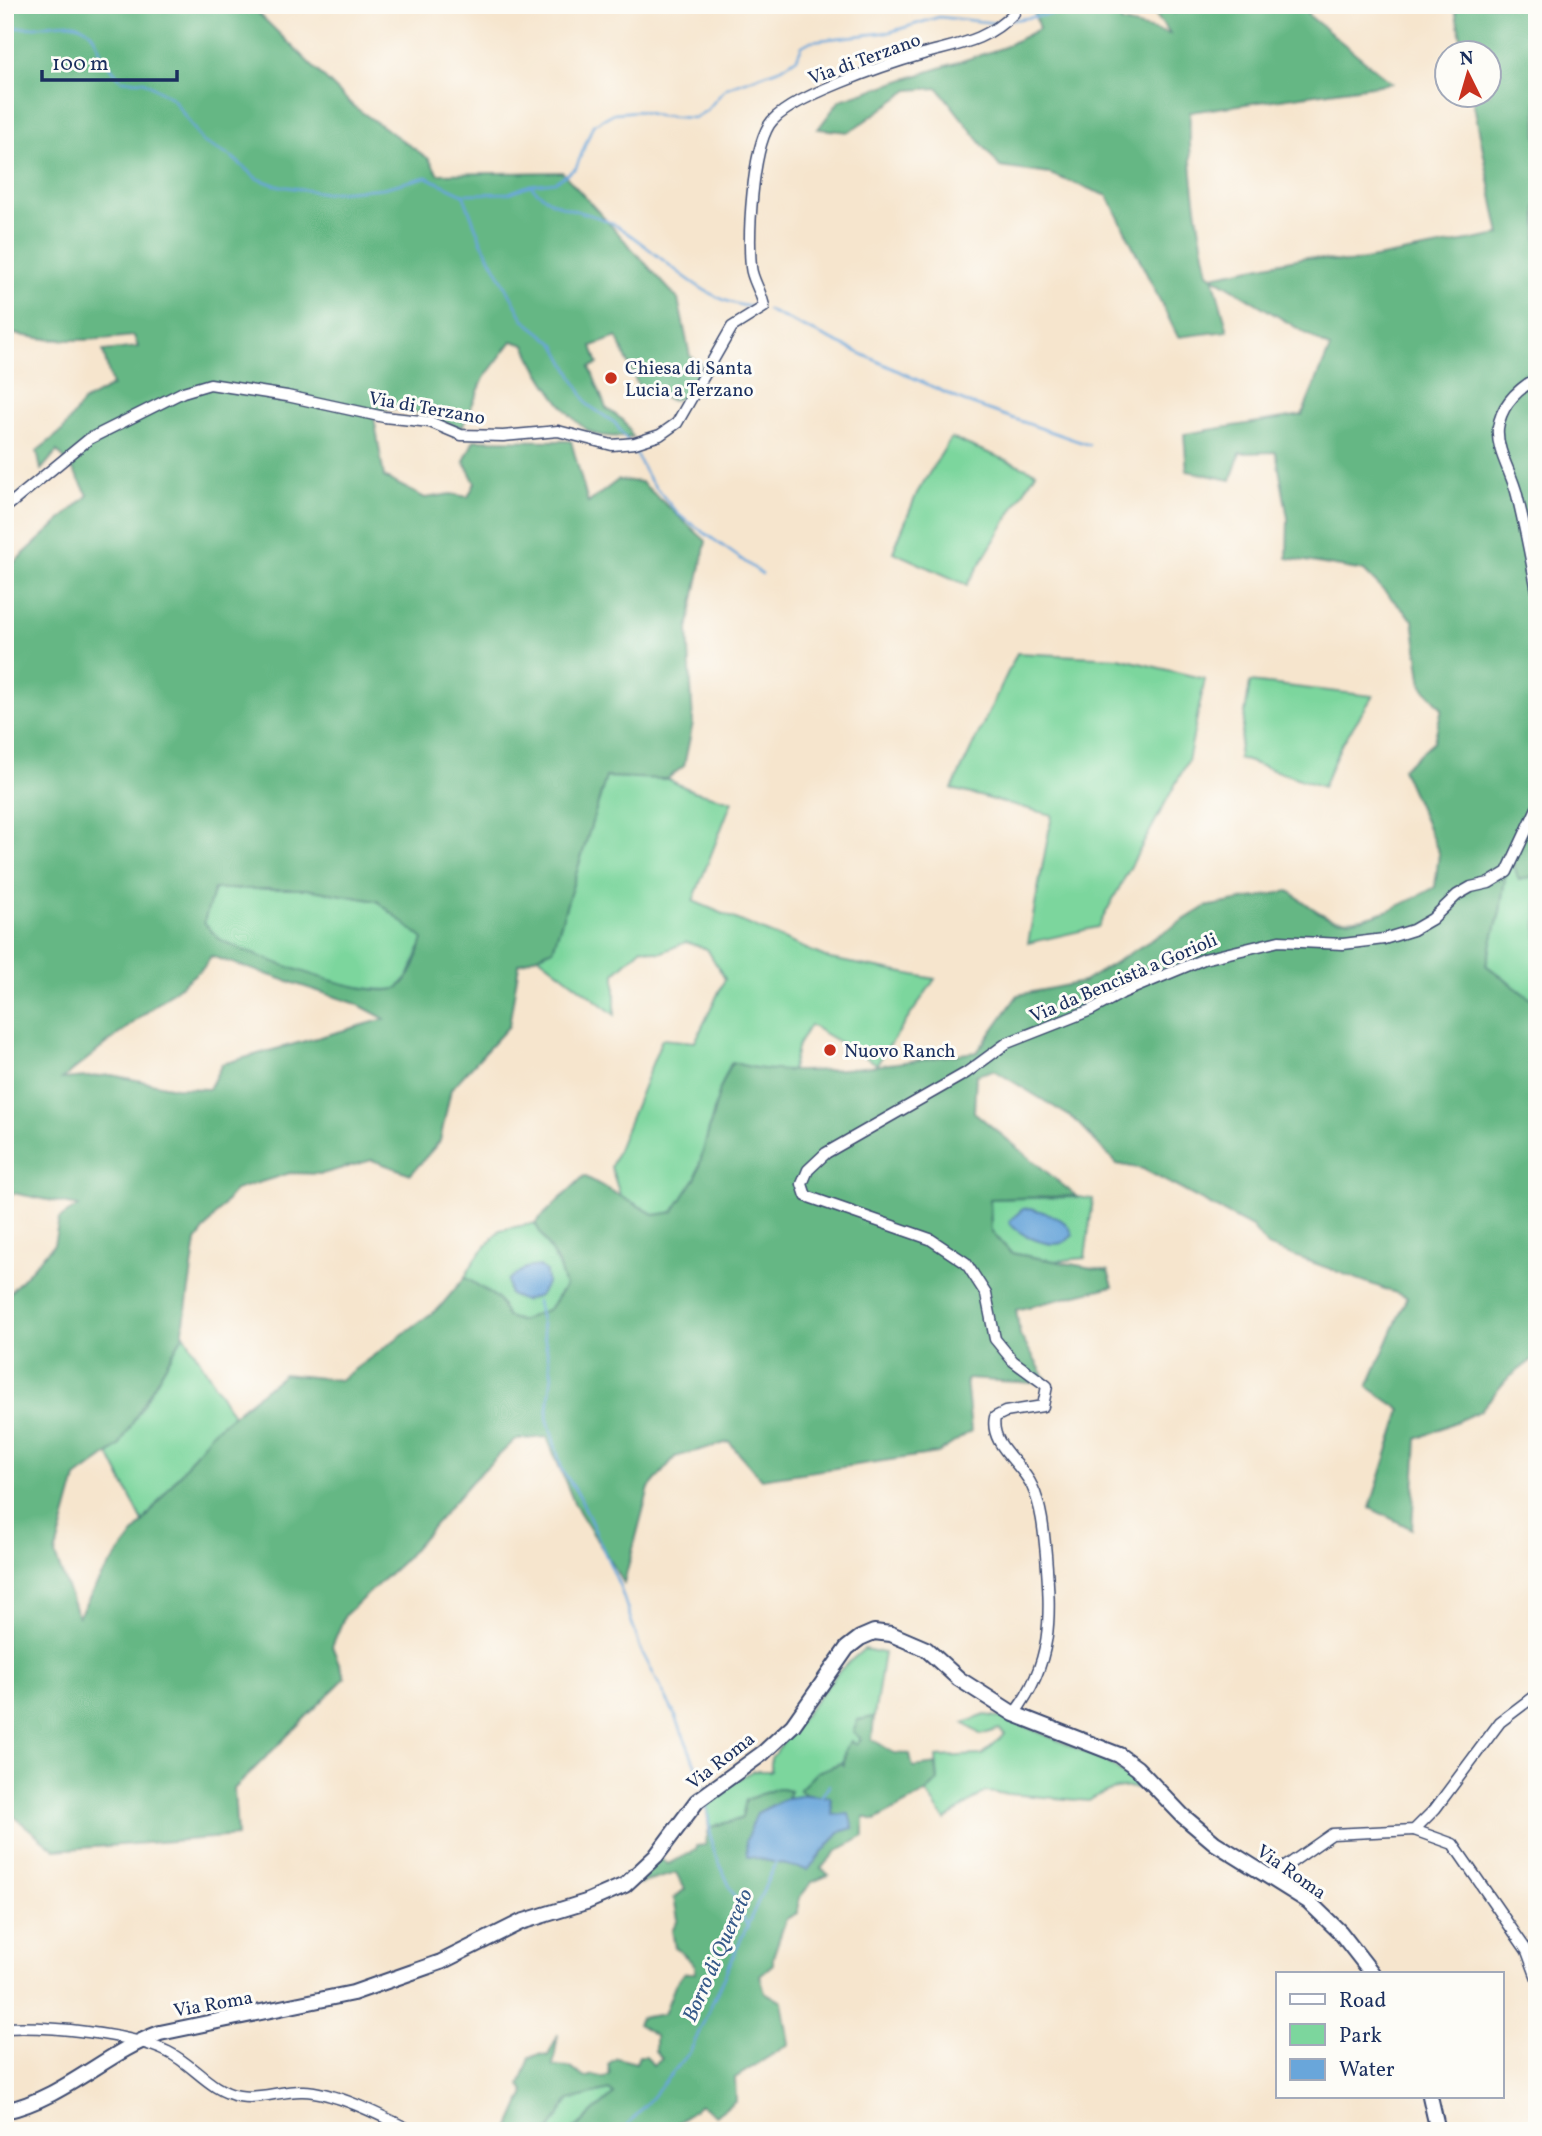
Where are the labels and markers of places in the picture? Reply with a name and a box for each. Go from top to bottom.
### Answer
place label: Chiesa di Santa Lucia a Terzano [625,356,754,404]
marker: Chiesa di Santa Lucia a Terzano [603,370,619,386]
place label: Nuovo Ranch [844,1039,956,1065]
marker: Nuovo Ranch [822,1042,838,1058]

